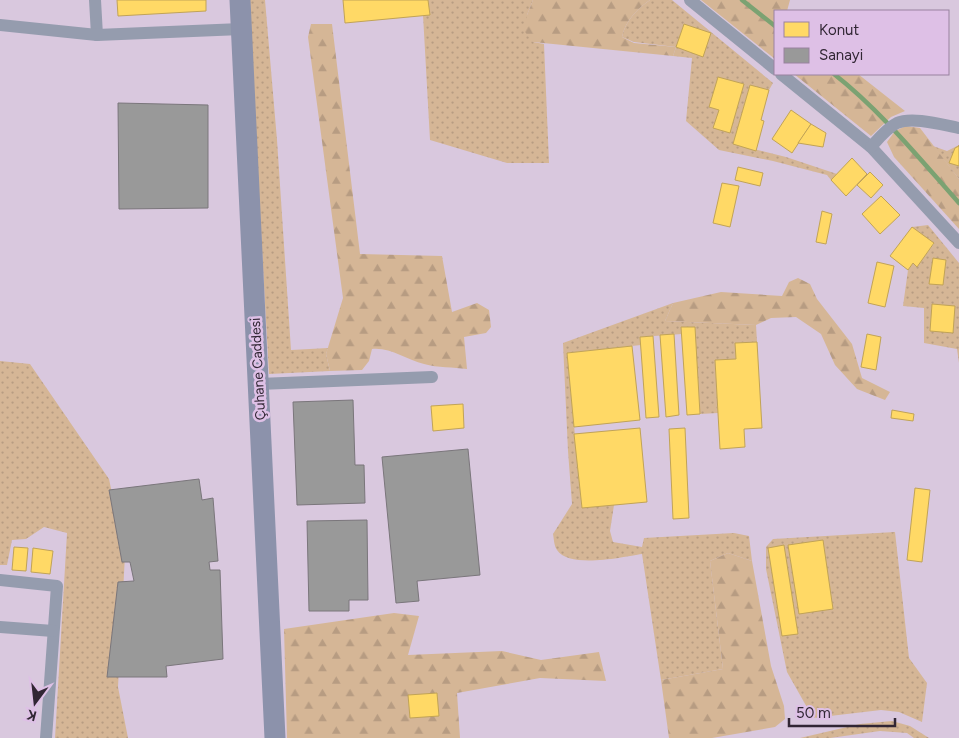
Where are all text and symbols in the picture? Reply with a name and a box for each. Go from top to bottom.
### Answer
legend [774,10,949,75]
text: Konut [819,21,859,39]
text: Sanayi [819,46,863,64]
street label: Çuhane Caddesi [247,317,269,421]
north arrow [10,678,60,728]
scale bar [789,696,895,728]
text: 50 m [796,704,831,722]
text: K [24,705,38,724]

